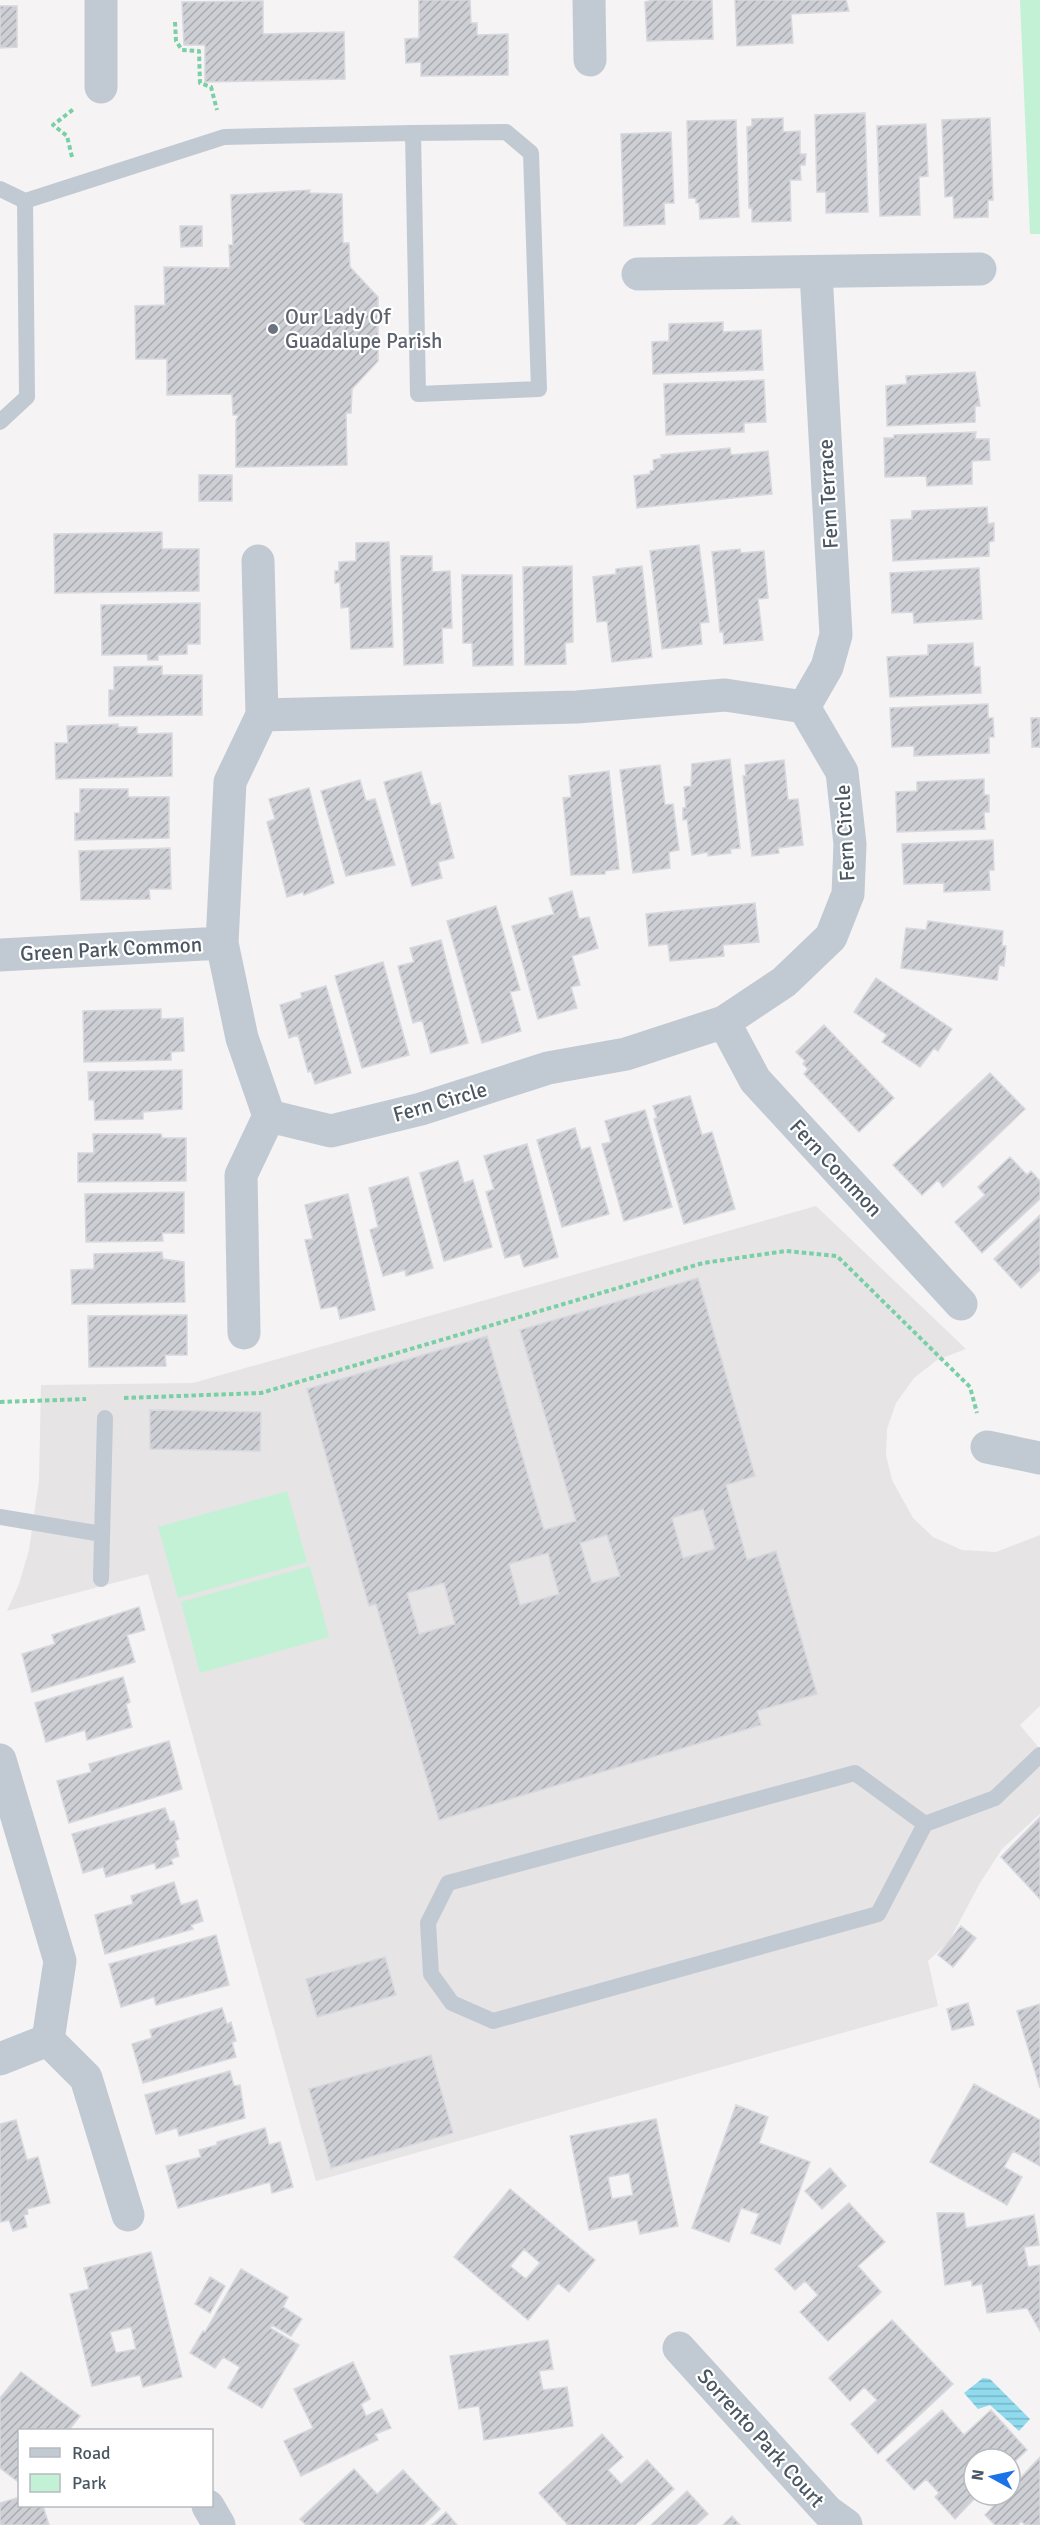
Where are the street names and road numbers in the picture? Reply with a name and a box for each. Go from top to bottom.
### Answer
street label: Fern Terrace [812,438,844,550]
street label: Fern Circle [829,784,861,882]
street label: Green Park Common [19,931,203,967]
street label: Fern Circle [390,1076,490,1128]
street label: Fern Common [784,1114,888,1222]
street label: Sorrento Park Court [692,2363,830,2513]

